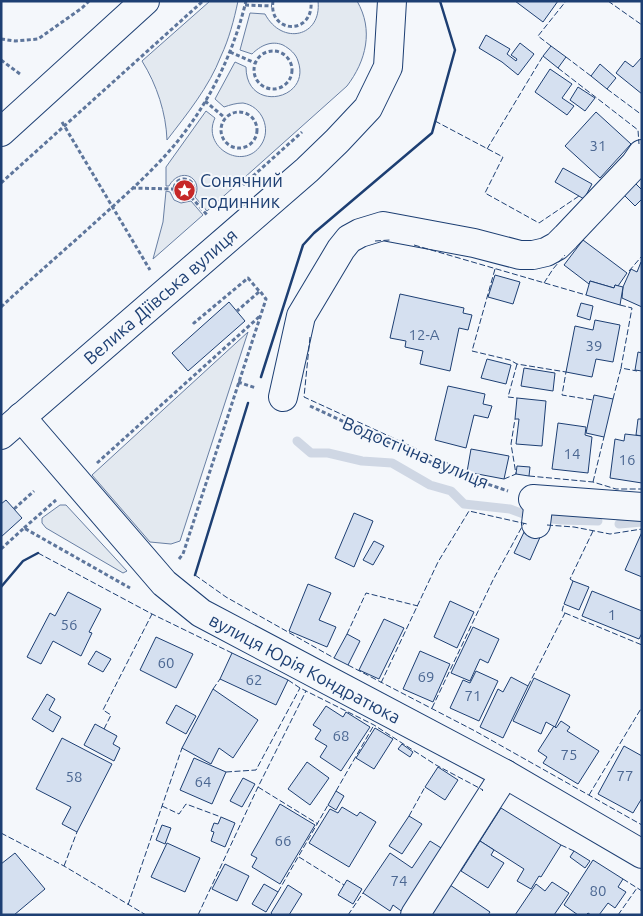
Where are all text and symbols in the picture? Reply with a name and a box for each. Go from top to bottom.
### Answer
house number: 31 [590,137,606,154]
place label: Сонячний годинник [200,170,283,211]
place icon: Сонячний годинник [172,178,196,202]
street label: Велика Діївська вулиця [79,224,241,368]
house number: 12-А [408,326,440,343]
house number: 39 [586,337,602,354]
street label: Водостічна вулиця [340,412,492,492]
house number: 14 [564,445,580,462]
house number: 16 [619,451,635,468]
house number: 1 [608,606,616,623]
street label: вулиця Юрія Кондратюка [206,609,404,727]
house number: 56 [61,616,77,633]
house number: 60 [158,654,174,671]
house number: 69 [418,668,434,685]
house number: 62 [246,671,262,688]
house number: 71 [465,687,481,704]
house number: 68 [333,727,349,744]
house number: 75 [561,746,577,763]
house number: 77 [617,767,633,784]
house number: 58 [66,768,82,785]
house number: 64 [195,773,211,790]
house number: 66 [275,832,291,849]
house number: 74 [391,872,407,889]
house number: 80 [590,882,606,899]

